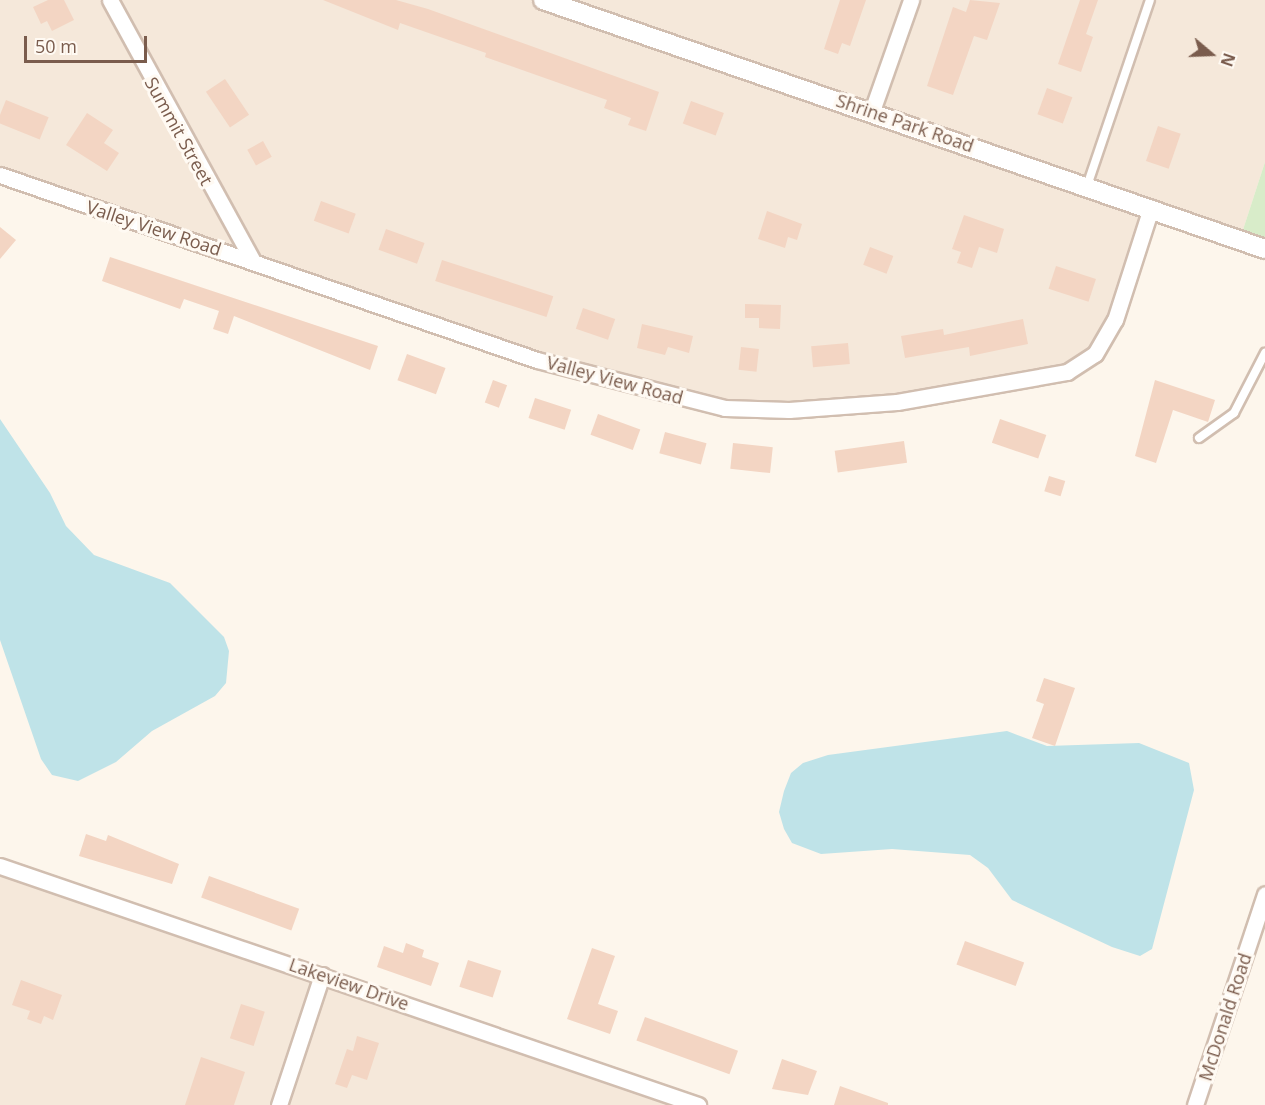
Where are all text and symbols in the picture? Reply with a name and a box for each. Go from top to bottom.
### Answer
scale bar [27,24,150,62]
north arrow [1181,24,1241,84]
text: 50 m [35,34,77,58]
text: N [1216,50,1241,70]
street label: Summit Street [140,73,218,189]
street label: Shrine Park Road [833,89,977,157]
street label: Valley View Road [84,196,224,260]
street label: Valley View Road [544,351,686,409]
street label: McDonald Road [1194,950,1256,1084]
street label: Lakeview Drive [286,953,412,1015]

